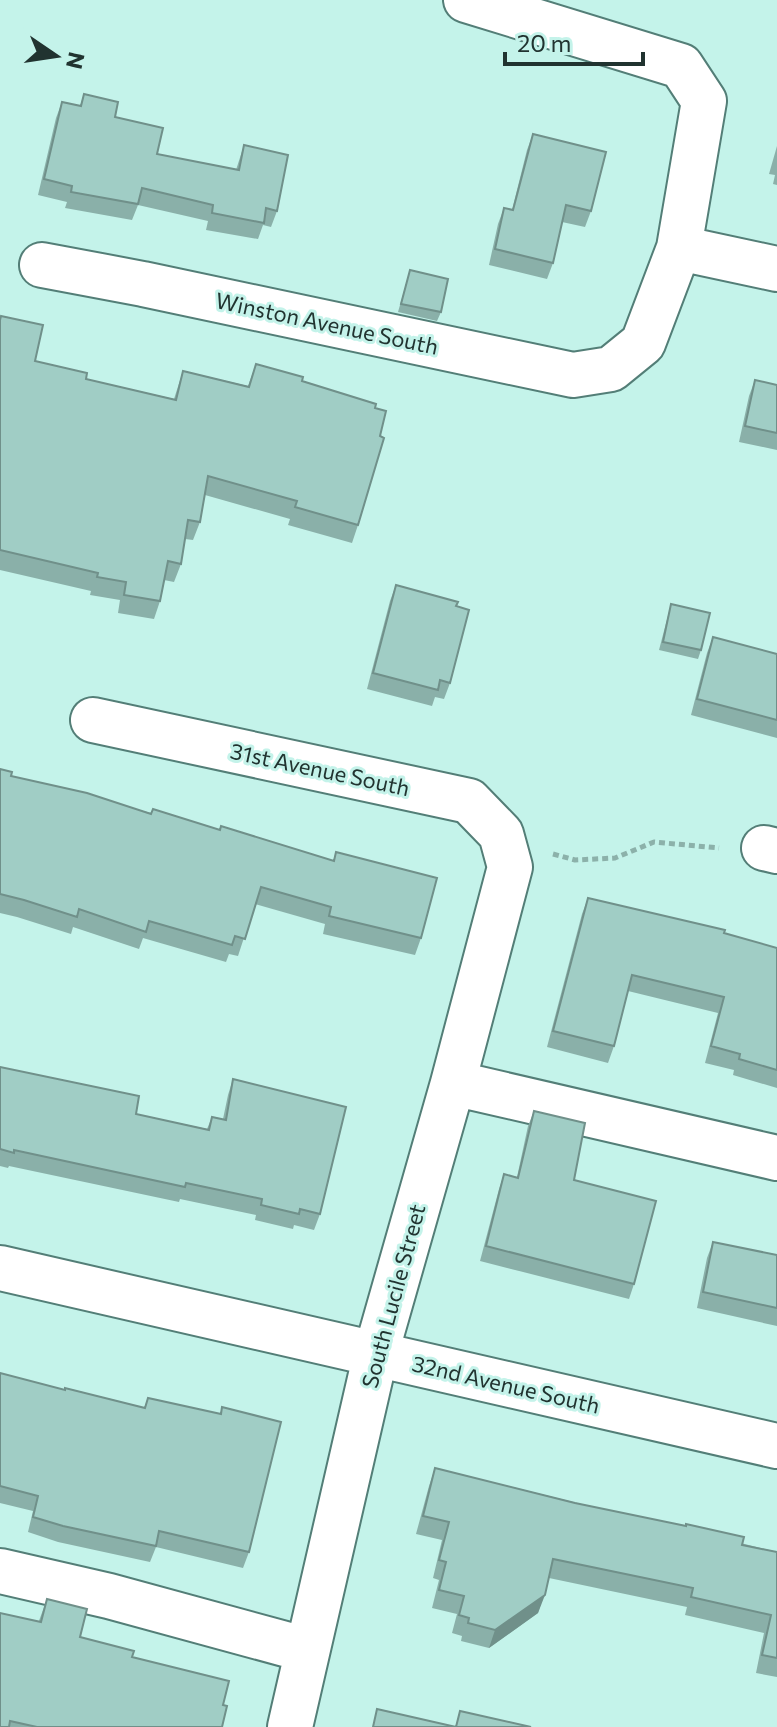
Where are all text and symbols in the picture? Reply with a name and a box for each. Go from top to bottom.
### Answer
north arrow [16,16,96,96]
scale bar [505,16,643,66]
text: 20 m [517,28,571,57]
text: N [61,50,91,72]
street label: Winston Avenue South [213,286,441,360]
street label: 31st Avenue South [228,737,412,801]
street label: South Lucile Street [355,1201,431,1391]
street label: 32nd Avenue South [410,1349,602,1419]

